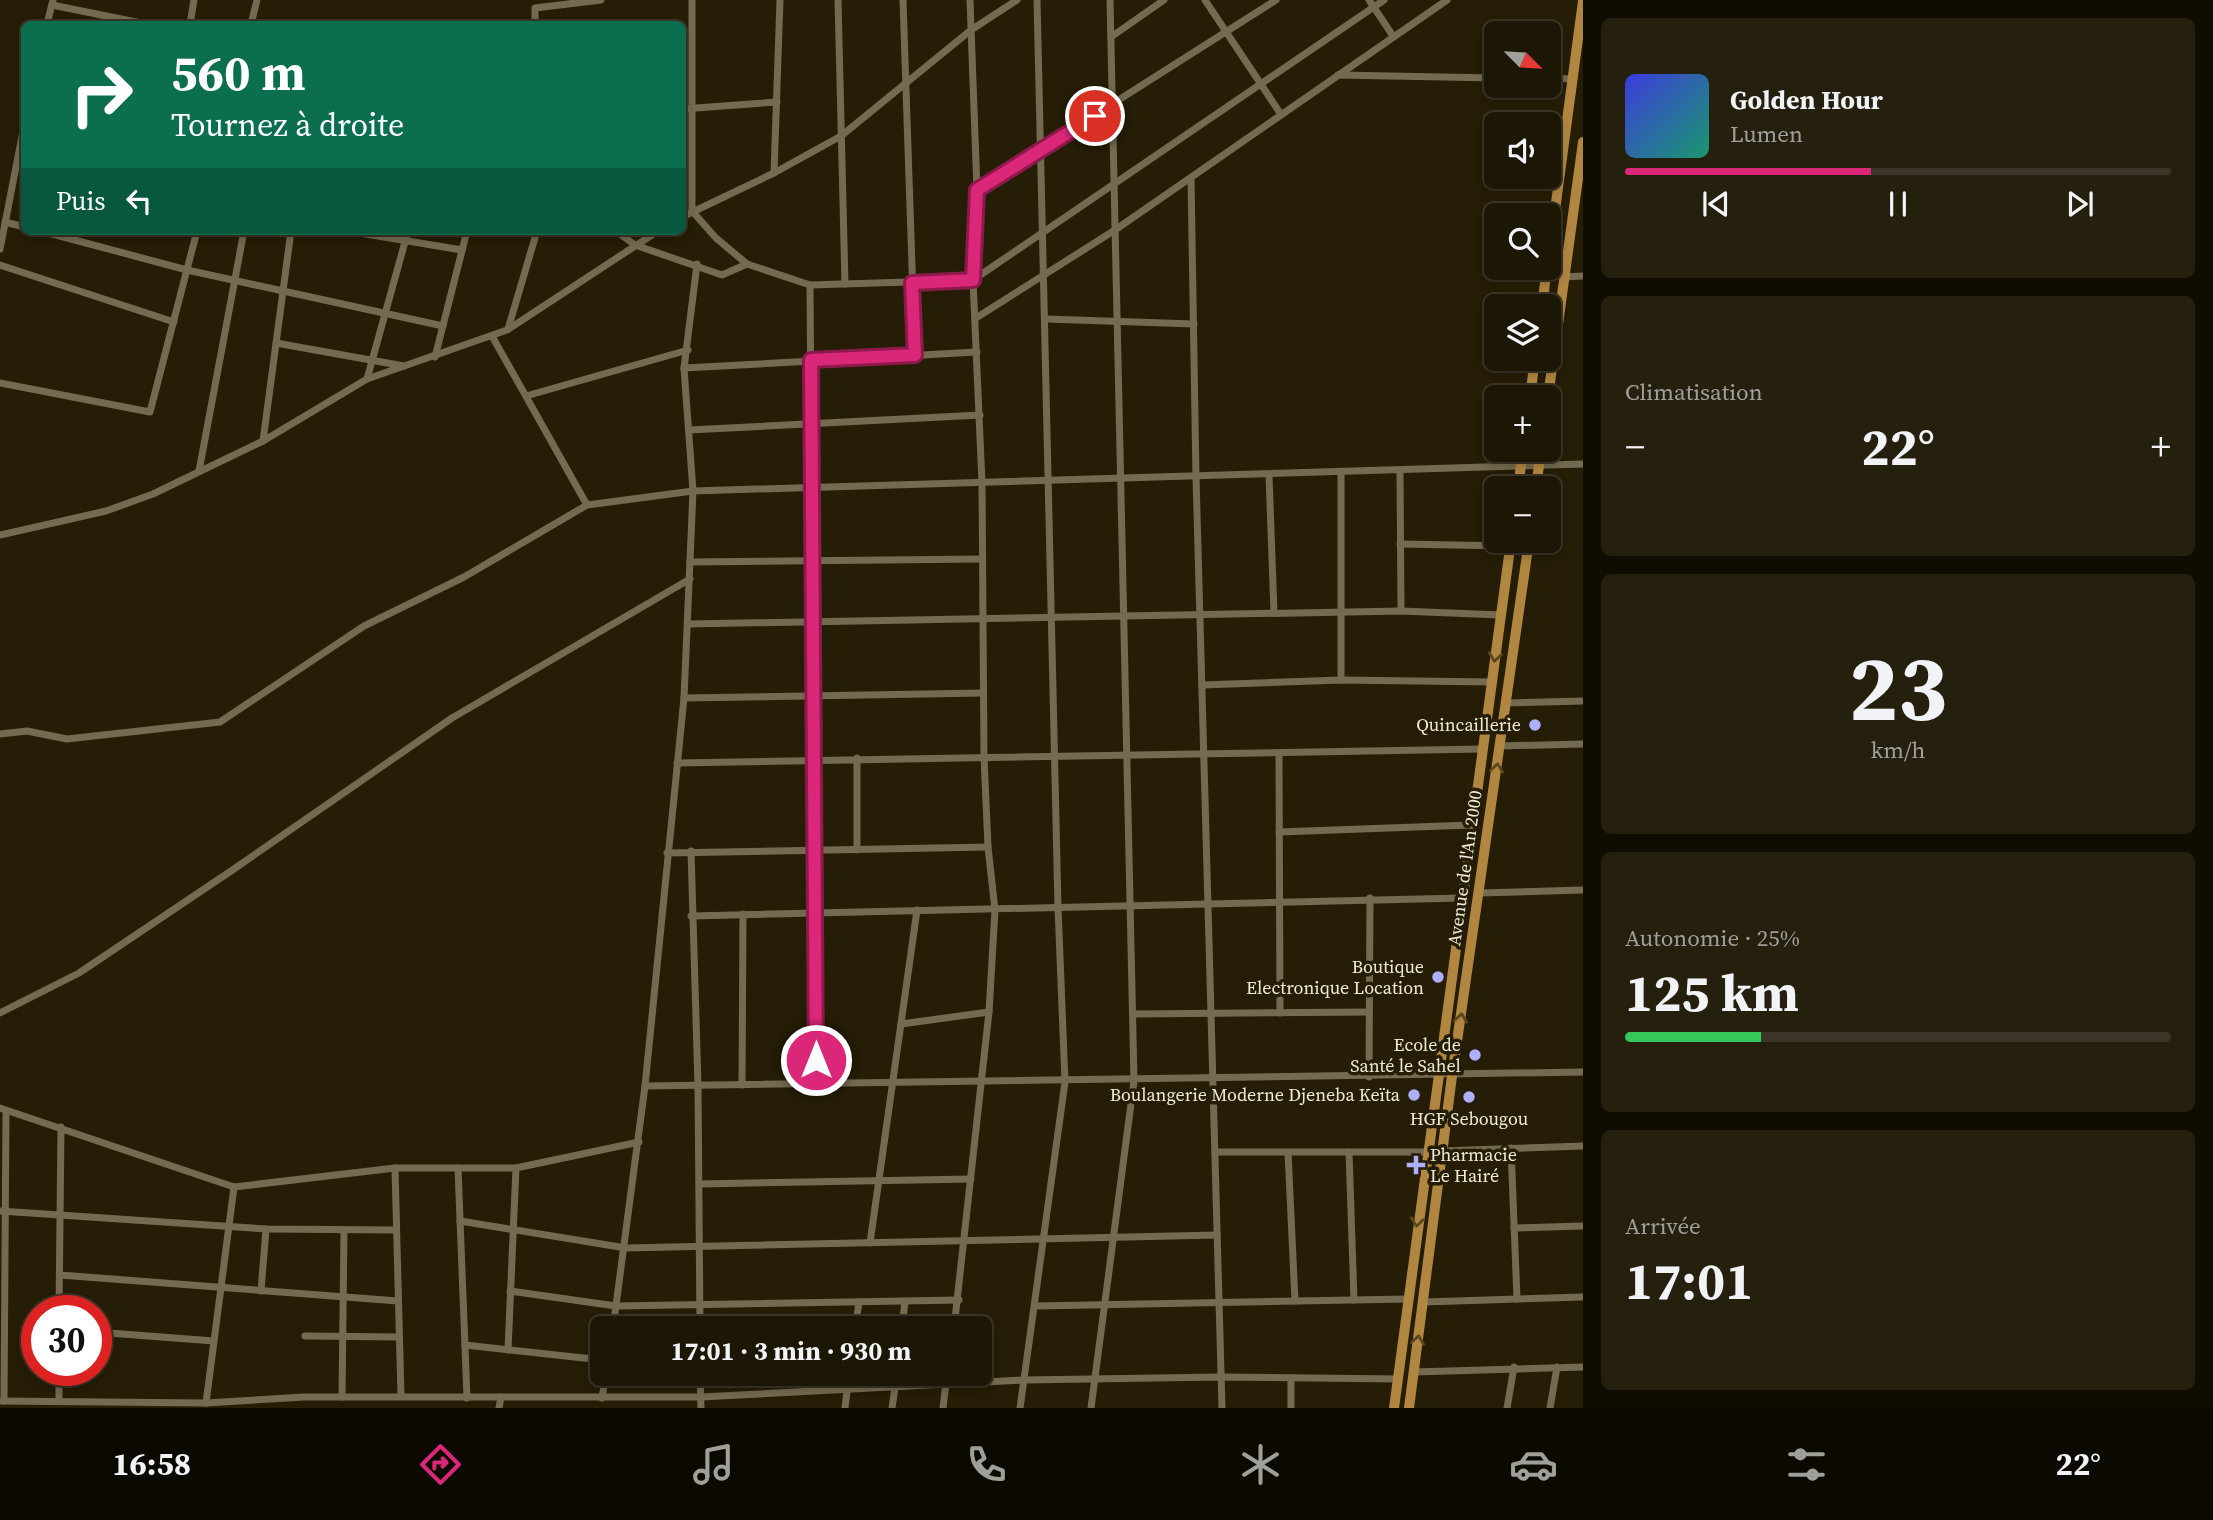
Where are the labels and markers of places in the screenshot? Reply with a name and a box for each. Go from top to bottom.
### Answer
pin [1065,86,1125,146]
place label: Quincaillerie [1416,712,1521,737]
marker: Quincaillerie [1527,717,1543,733]
place label: Boutique Electronique Location [1246,954,1424,1000]
marker: Boutique Electronique Location [1430,969,1446,985]
place label: Ecole de Santé le Sahel [1350,1032,1461,1078]
marker: Ecole de Santé le Sahel [1467,1047,1483,1063]
place label: Boulangerie Moderne Djeneba Keïta [1110,1082,1401,1107]
marker: Boulangerie Moderne Djeneba Keïta [1406,1087,1422,1103]
marker: HGF Sebougou [1461,1089,1477,1105]
place label: HGF Sebougou [1410,1106,1528,1131]
place label: Pharmacie Le Hairé [1430,1142,1517,1188]
marker: Pharmacie Le Hairé [1408,1157,1424,1173]

